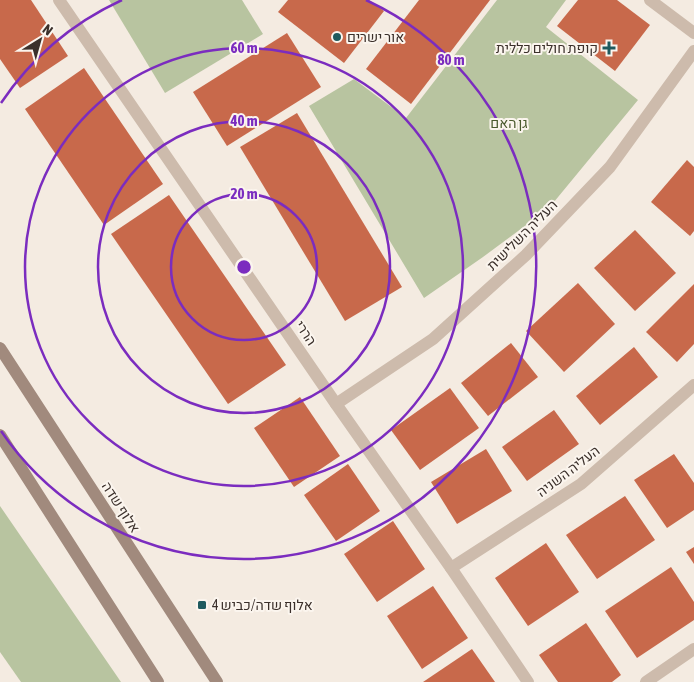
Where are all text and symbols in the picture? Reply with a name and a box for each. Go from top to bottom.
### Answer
north arrow [15,15,65,65]
text: N [40,21,56,38]
place label: אור ישרים [347,29,404,45]
marker: אור ישרים [331,31,343,43]
text: 60 m [231,39,258,56]
place label: קופת חולים כללית [496,40,598,56]
marker: קופת חולים כללית [602,41,616,55]
text: 80 m [438,51,465,68]
text: 40 m [230,112,258,129]
park label: גן האם [490,115,528,131]
text: 20 m [231,185,258,202]
street label: העליה השלישית [484,197,560,273]
centre of rings [235,258,253,276]
street label: הררי [292,318,320,348]
street label: העליה השניה [533,442,603,500]
street label: אלוף שדה [99,479,143,535]
place label: אלוף שדה/כביש 4 [212,597,313,613]
marker: אלוף שדה/כביש 4 [196,599,208,611]

